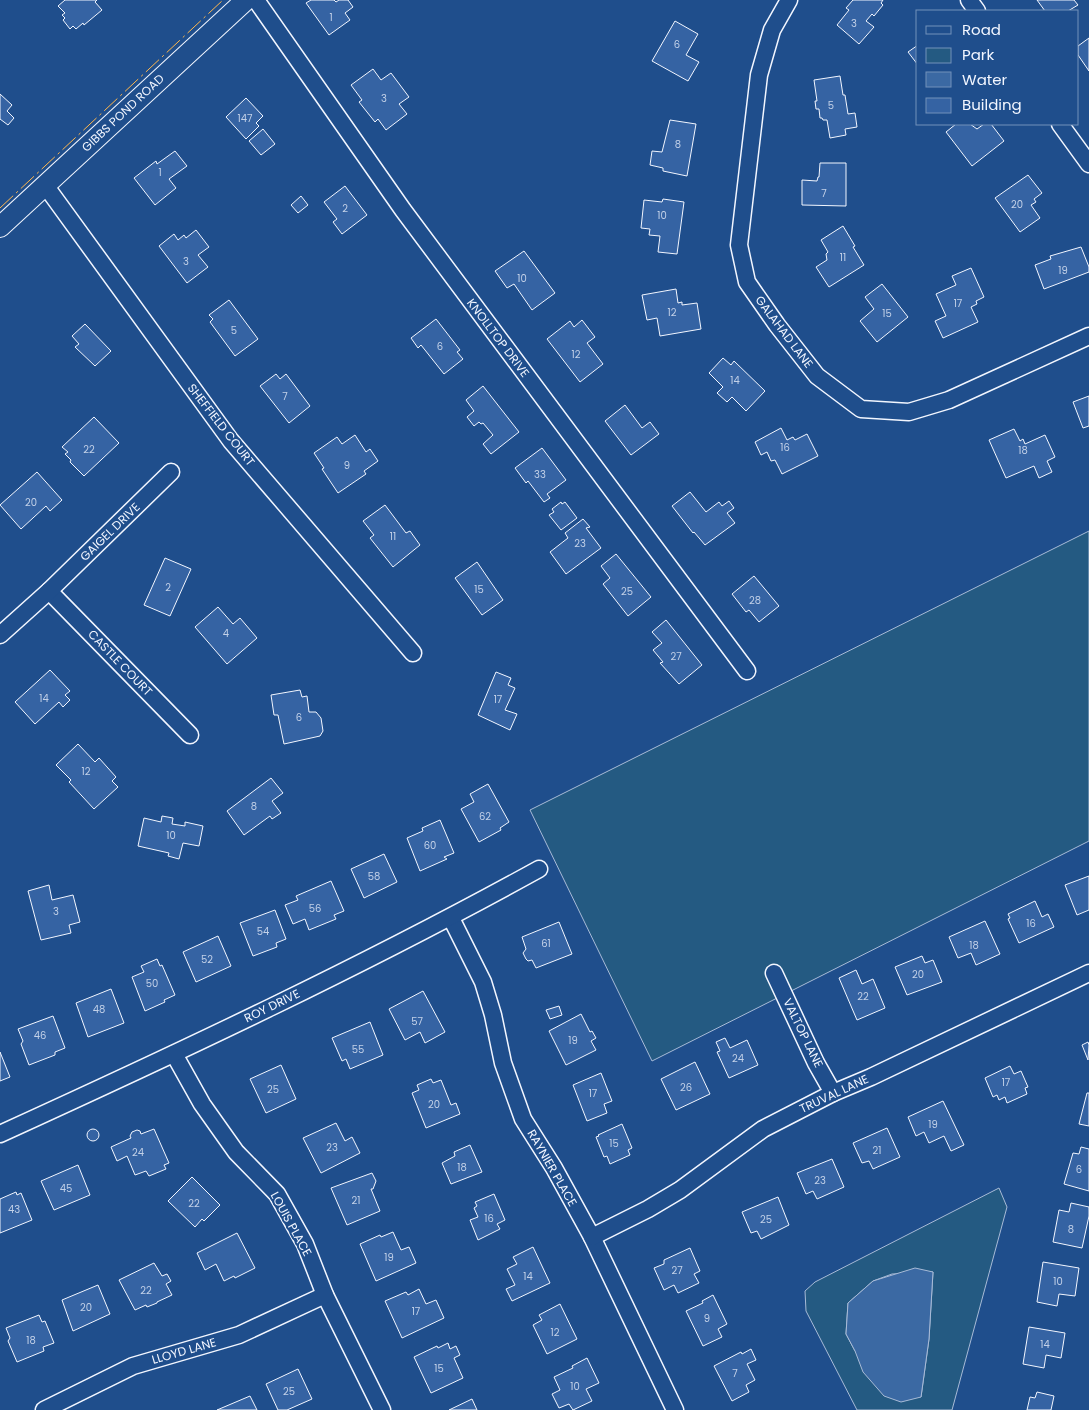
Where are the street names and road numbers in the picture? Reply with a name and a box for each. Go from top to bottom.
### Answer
street label: GIBBS POND ROAD [78,70,168,155]
street label: GALAHAD LANE [752,292,817,371]
street label: KNOLLTOP DRIVE [463,295,534,381]
street label: SHEFFIELD COURT [184,380,259,470]
street label: GAIGEL DRIVE [76,499,143,565]
street label: CASTLE COURT [84,626,157,700]
street label: ROY DRIVE [241,985,302,1026]
street label: VALTOP LANE [779,995,828,1070]
street label: TRUVAL LANE [797,1070,871,1117]
street label: RAYNIER PLACE [524,1126,581,1209]
street label: LOUIS PLACE [267,1188,316,1259]
street label: LLOYD LANE [150,1333,218,1368]

